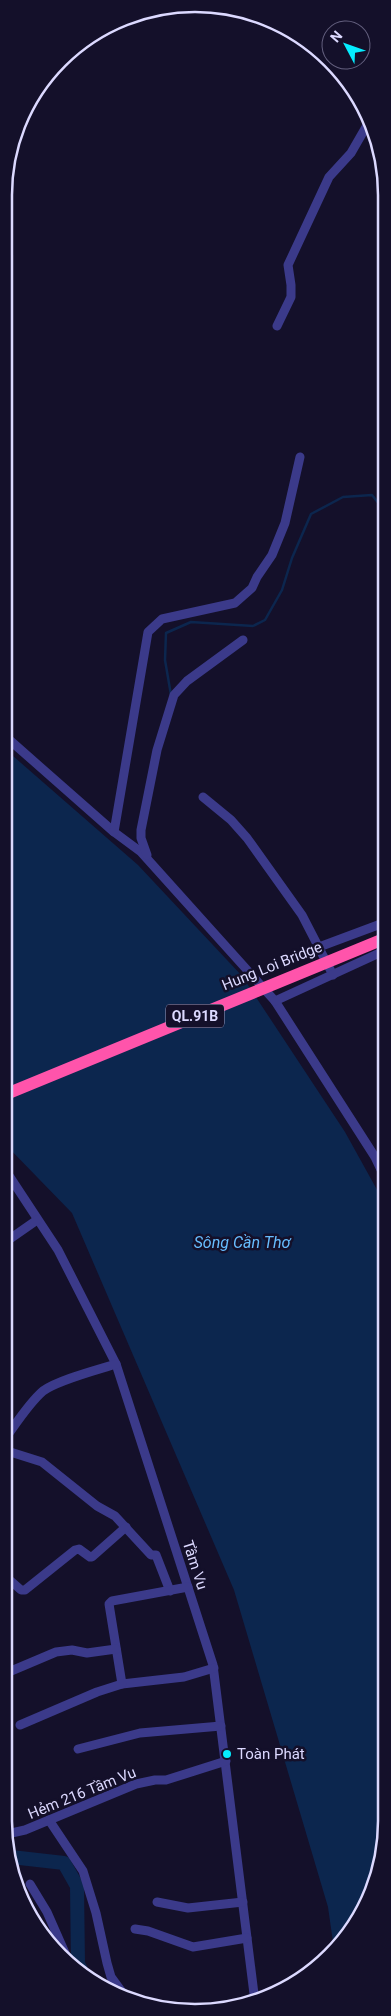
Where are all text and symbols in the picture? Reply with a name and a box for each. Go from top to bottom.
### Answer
north arrow [321,20,371,70]
text: N [327,27,345,45]
street label: Hung Loi Bridge [219,938,325,994]
road number: QL.91B [166,1004,224,1028]
water label: Sông Cần Thơ [194,1233,291,1252]
street label: Tầm Vu [179,1538,211,1592]
place label: Toàn Phát [237,1745,305,1763]
marker: Toàn Phát [221,1748,233,1760]
street label: Hẻm 216 Tầm Vu [25,1763,139,1823]

